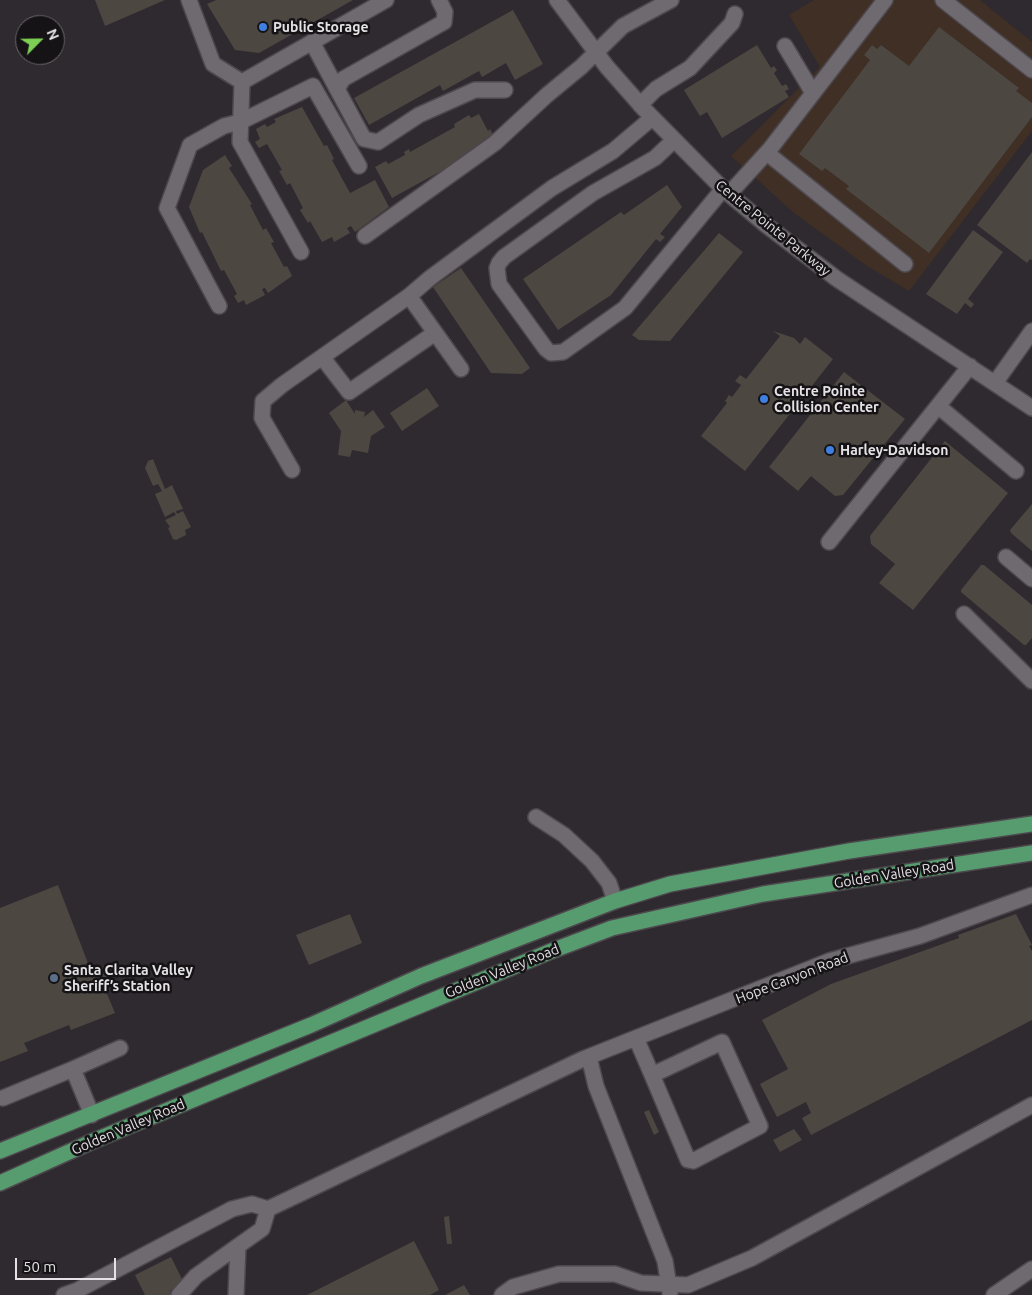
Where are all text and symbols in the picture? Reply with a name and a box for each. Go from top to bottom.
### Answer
north arrow [15,15,65,65]
place label: Public Storage [273,19,369,35]
marker: Public Storage [257,21,269,33]
text: N [43,27,62,42]
street label: Centre Pointe Parkway [712,177,834,279]
place label: Centre Pointe Collision Center [774,383,879,416]
marker: Centre Pointe Collision Center [758,393,770,405]
place label: Harley-Davidson [840,442,948,458]
marker: Harley-Davidson [824,444,836,456]
street label: Golden Valley Road [833,856,955,892]
street label: Golden Valley Road [443,940,561,1002]
street label: Hope Canyon Road [733,949,851,1007]
place label: Santa Clarita Valley Sheriff’s Station [64,962,193,994]
marker: Santa Clarita Valley Sheriff’s Station [48,972,60,984]
street label: Golden Valley Road [69,1096,187,1158]
scale bar [18,1248,119,1280]
text: 50 m [23,1258,56,1275]

